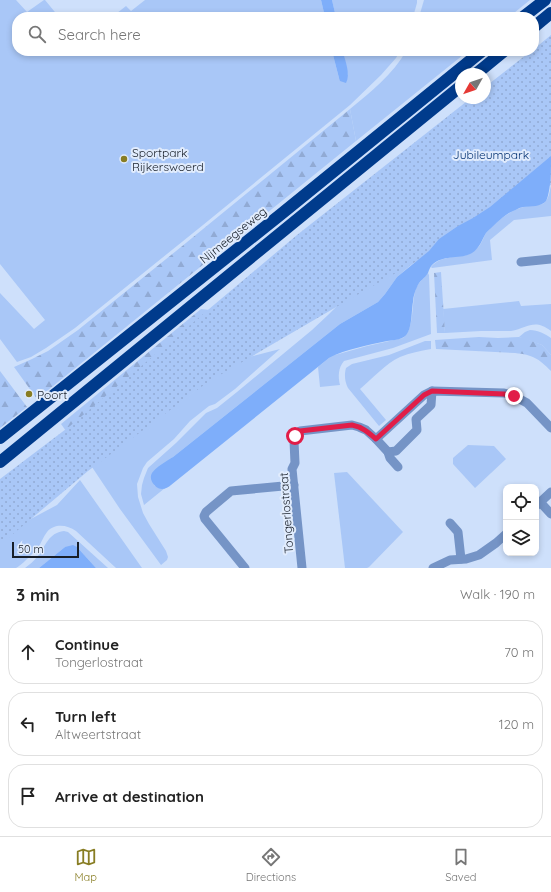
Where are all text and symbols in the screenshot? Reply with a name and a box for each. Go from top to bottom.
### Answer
search box [12,12,539,56]
icon: search [26,23,48,45]
text: Search here [58,25,141,44]
north arrow [455,68,491,104]
place label: Sportpark Rijkerswoerd [132,145,204,174]
park label: Jubileumpark [453,147,529,162]
marker: Sportpark Rijkerswoerd [119,154,129,164]
street label: Nijmeegseweg [196,203,270,267]
place label: Poort [37,387,67,402]
route end [505,387,523,405]
marker: Poort [24,389,34,399]
route start [286,427,304,445]
street label: Tongerlostraat [276,472,296,554]
map controls [503,484,539,556]
button: locate [503,484,539,520]
button: layers [503,520,539,556]
scale bar [12,540,79,559]
text: 50 m [18,542,44,556]
text: 3 min [16,584,60,605]
text: Walk · 190 m [460,586,535,602]
text: Continue [55,635,119,654]
icon: ahead [17,641,39,663]
text: 70 m [504,644,534,660]
text: Tongerlostraat [55,654,143,670]
text: Turn left [55,707,117,726]
icon: left [17,713,39,735]
text: 120 m [499,716,534,732]
text: Altweertstraat [55,726,141,742]
icon: arrive [17,785,39,807]
text: Arrive at destination [55,787,204,806]
tab: Map [74,846,97,884]
tab: Directions [246,846,296,884]
tab: Saved [445,846,477,884]

